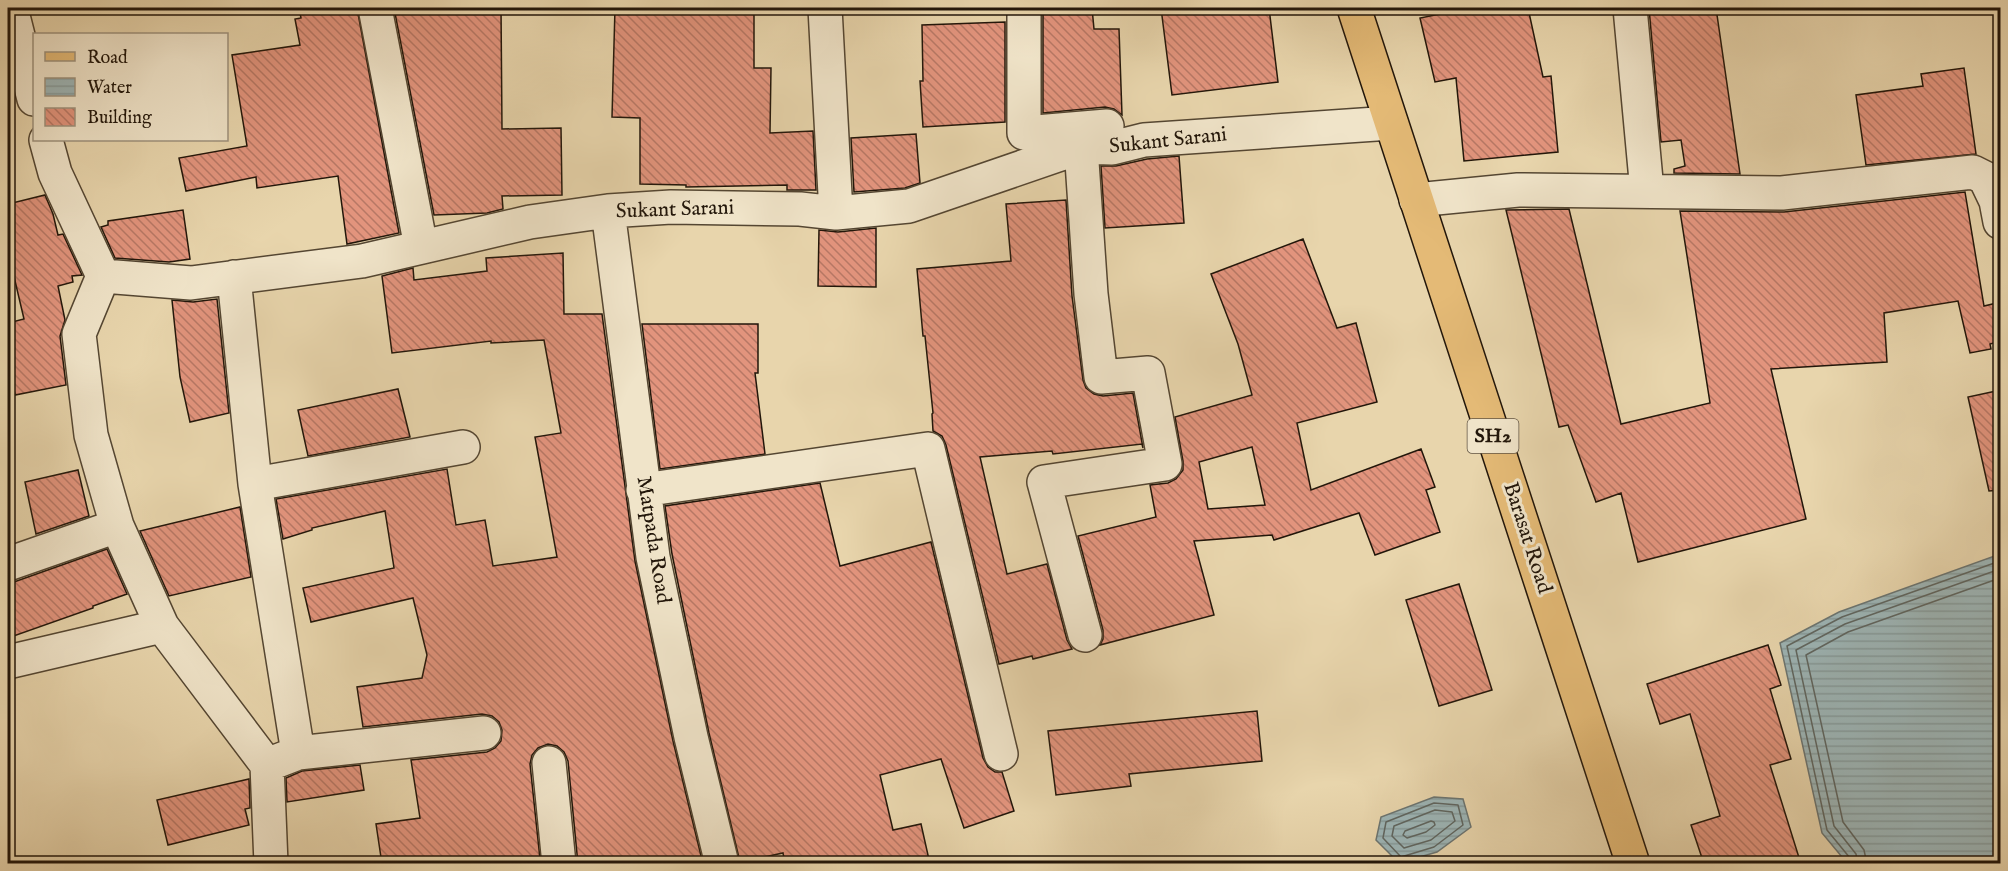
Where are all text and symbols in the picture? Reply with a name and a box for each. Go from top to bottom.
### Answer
legend [33,33,228,141]
text: Road [87,47,128,70]
text: Water [87,77,132,100]
text: Building [87,107,152,130]
street label: Sukant Sarani [1108,121,1228,161]
street label: Sukant Sarani [615,194,735,226]
road number: SH2 [1468,419,1518,453]
street label: Matpada Road [630,474,677,607]
street label: Barasat Road [1496,479,1558,598]

